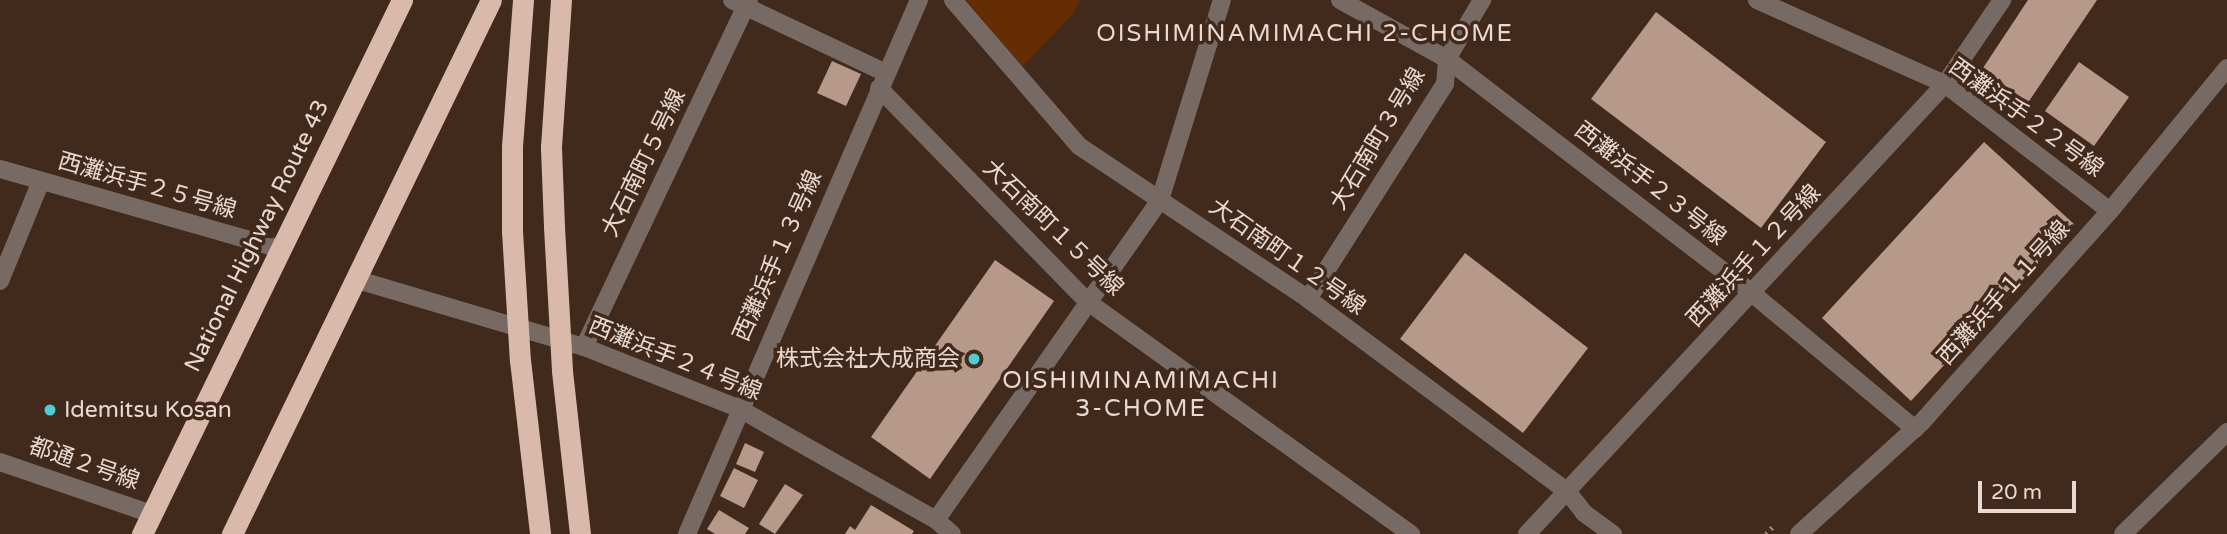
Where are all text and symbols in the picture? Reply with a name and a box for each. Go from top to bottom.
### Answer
district label: OISHIMINAMIMACHI 2-CHOME [1099,20,1511,48]
street label: 西灘浜手２２号線 [1943,53,2109,183]
street label: 大石南町３号線 [1325,63,1431,215]
street label: 大石南町５号線 [596,85,692,241]
street label: National Highway Route 43 [179,95,335,377]
street label: 西灘浜手２３号線 [1569,116,1731,252]
street label: 西灘浜手２５号線 [55,147,239,225]
street label: 大石南町１５号線 [977,154,1129,302]
street label: 西灘浜手１３号線 [728,166,828,346]
street label: 西灘浜手１２号線 [1681,179,1827,333]
street label: 大石南町１２号線 [1204,193,1370,321]
street label: 西灘浜手１１号線 [1932,215,2076,371]
street label: 西灘浜手２４号線 [585,312,765,406]
place label: 株式会社大成商会 [776,345,960,373]
marker: 株式会社大成商会 [966,351,982,367]
district label: OISHIMINAMIMACHI 3-CHOME [1004,367,1278,423]
place label: Idemitsu Kosan [64,396,232,424]
marker: Idemitsu Kosan [42,402,58,418]
street label: 都通２号線 [25,432,143,496]
scale bar [1982,468,2080,512]
text: 20 m [1991,480,2042,505]

